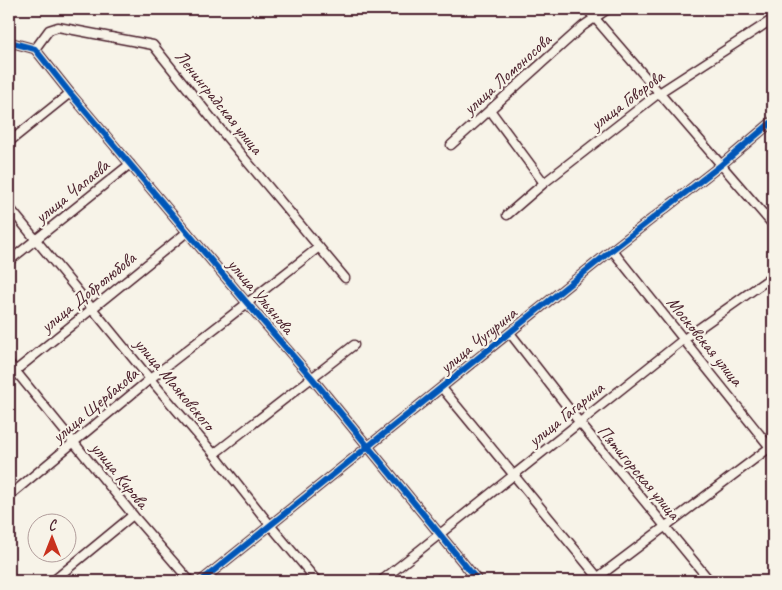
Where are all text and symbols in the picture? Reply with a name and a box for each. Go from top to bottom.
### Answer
street label: улица Ломоносова [458,27,557,120]
street label: Ленинградская улица [170,46,269,160]
street label: улица Говорова [585,64,669,135]
street label: улица Чапаева [30,154,115,228]
street label: улица Добролюбова [35,246,141,338]
street label: улица Ульянова [222,253,300,340]
street label: Московская улица [662,292,749,391]
street label: улица Чугурина [434,302,522,378]
street label: улица Маяковского [129,332,221,436]
street label: улица Щербакова [47,362,143,448]
street label: улица Гагарина [523,376,609,452]
street label: Пятигорская улица [593,420,686,525]
street label: улица Кирова [86,436,155,514]
north arrow [28,512,78,562]
text: С [49,517,58,534]

